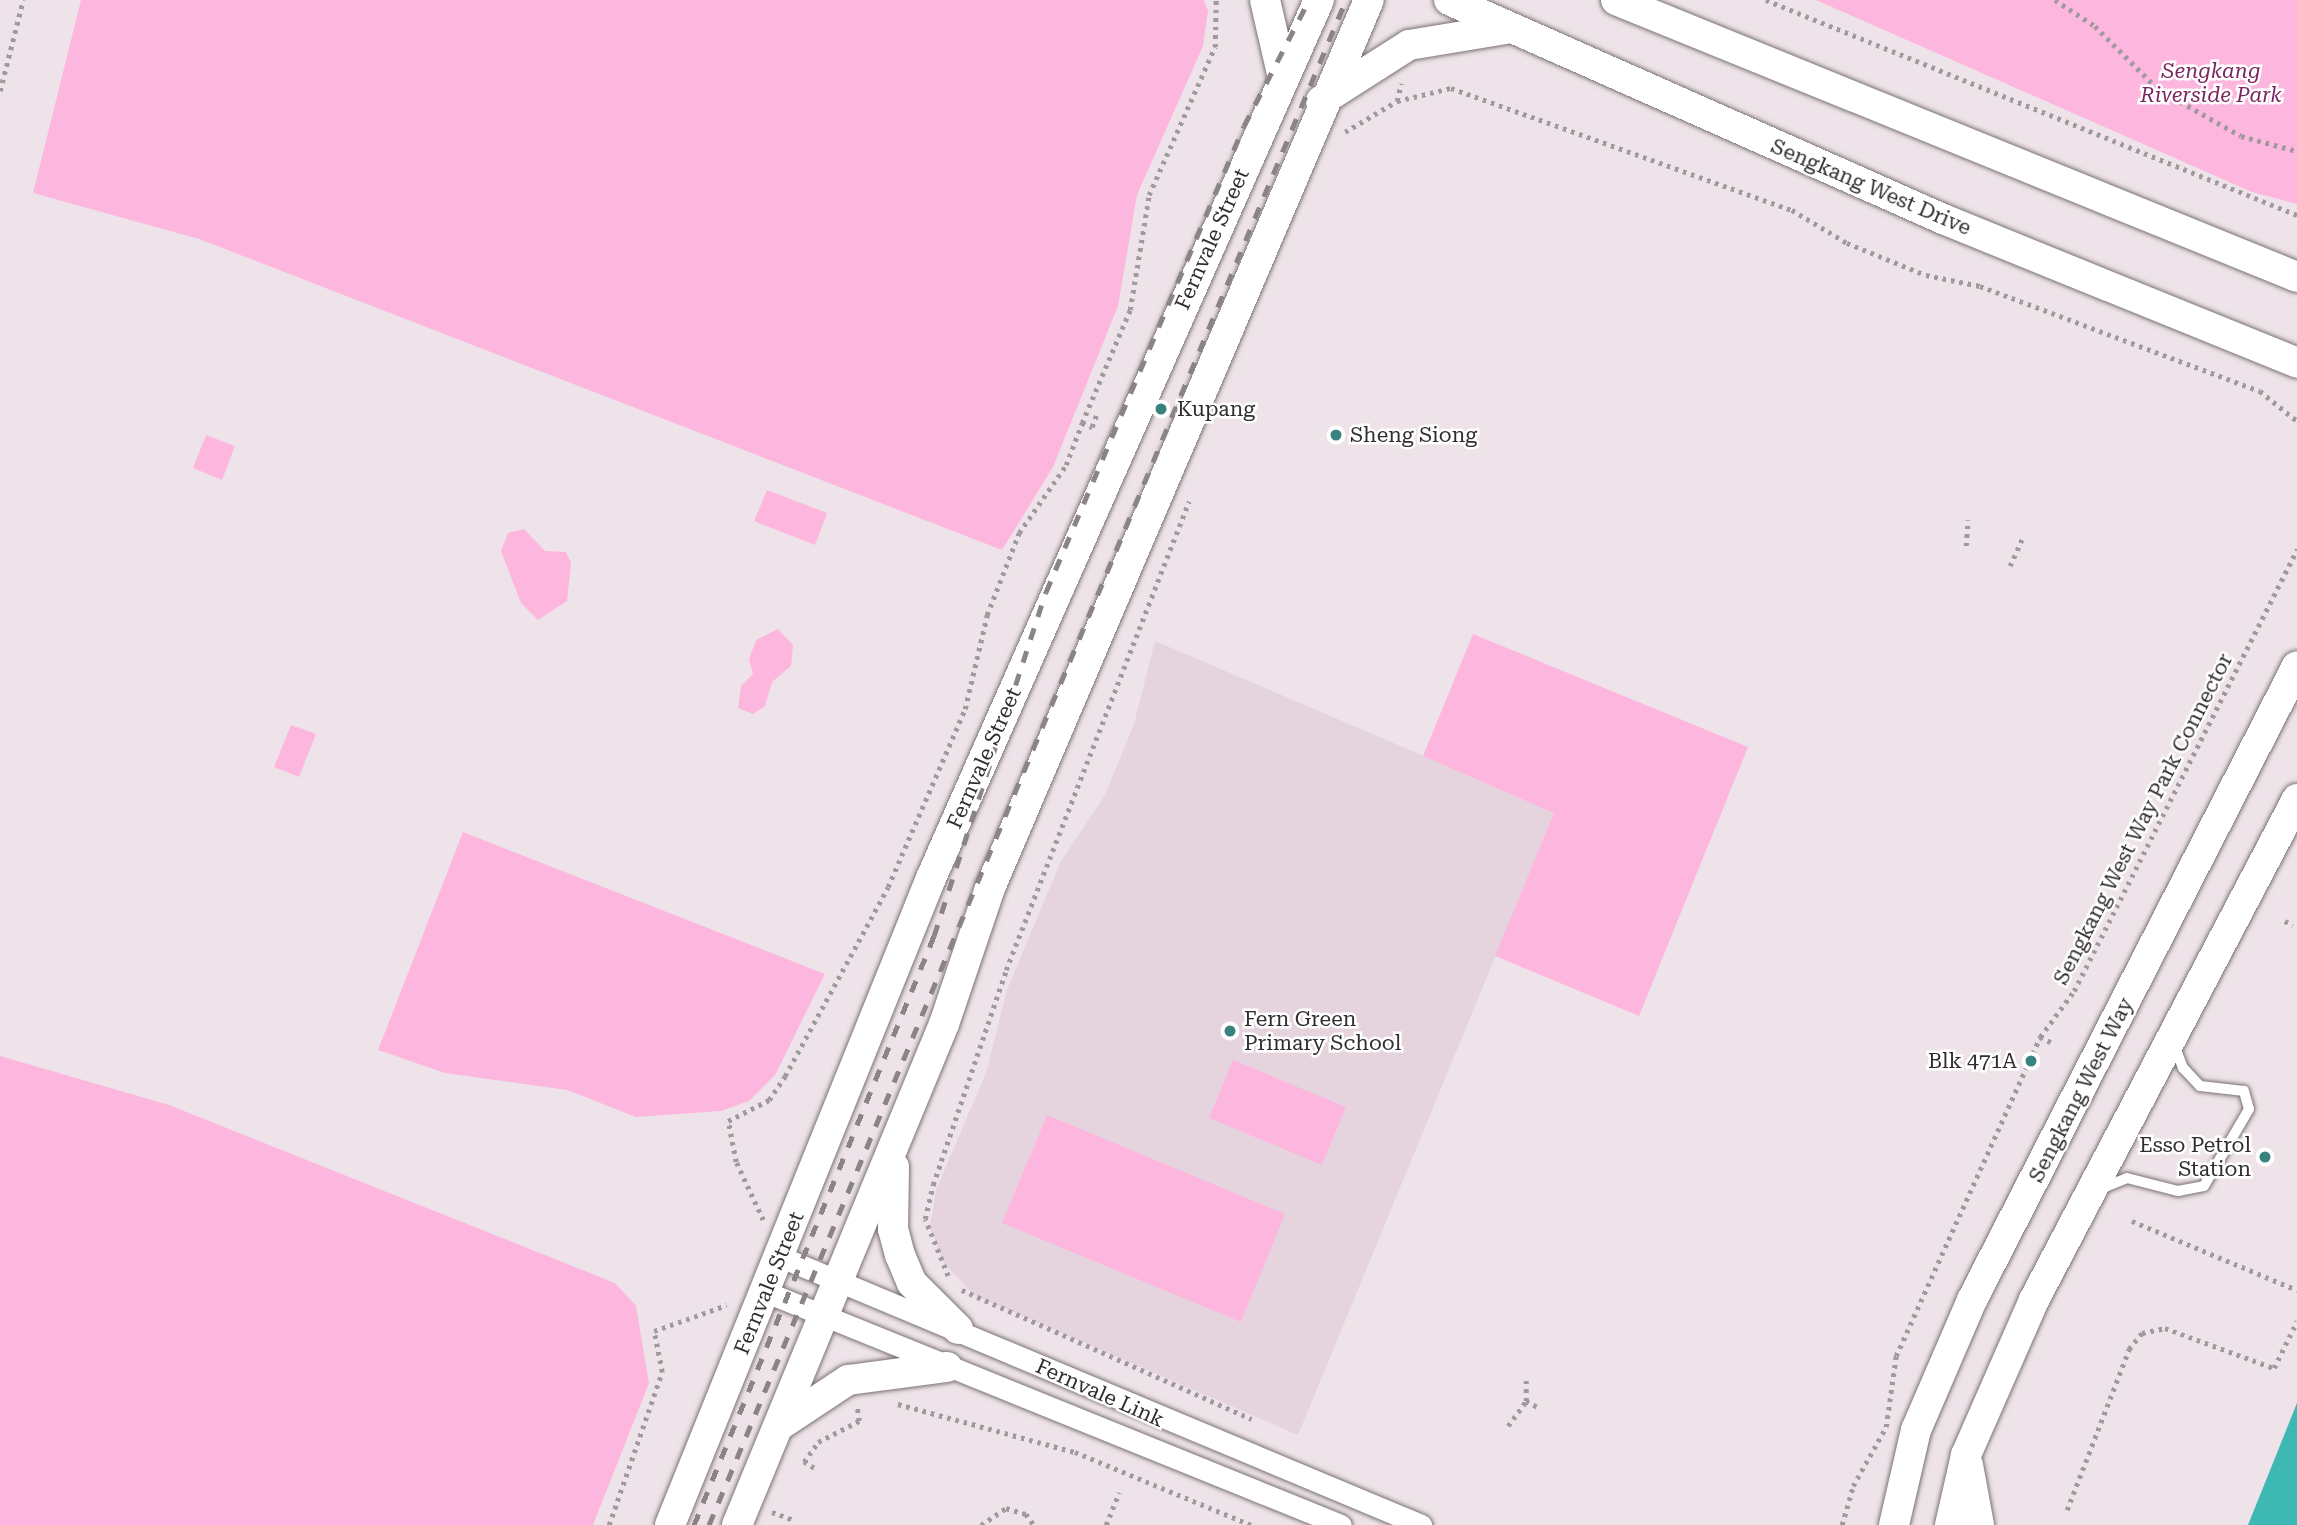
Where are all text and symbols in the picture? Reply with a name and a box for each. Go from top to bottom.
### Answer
park label: Sengkang Riverside Park [2140,58,2282,108]
street label: Sengkang West Drive [1767,133,1975,241]
street label: Fernvale Street [1170,165,1254,313]
place label: Kupang [1177,396,1255,422]
marker: Kupang [1151,399,1171,419]
place label: Sheng Siong [1350,422,1477,448]
marker: Sheng Siong [1328,427,1344,443]
street label: Sengkang West Way Park Connector [2048,649,2238,989]
street label: Fernvale Street [942,684,1026,832]
street label: Sengkang West Way [2023,993,2139,1187]
place label: Fern Green Primary School [1244,1006,1401,1056]
marker: Fern Green Primary School [1222,1023,1238,1039]
place label: Blk 471A [1928,1048,2017,1074]
marker: Blk 471A [2023,1053,2039,1069]
place label: Esso Petrol Station [2139,1132,2251,1182]
marker: Esso Petrol Station [2257,1149,2273,1165]
street label: Fernvale Street [729,1208,809,1358]
street label: Fernvale Link [1032,1353,1168,1433]

